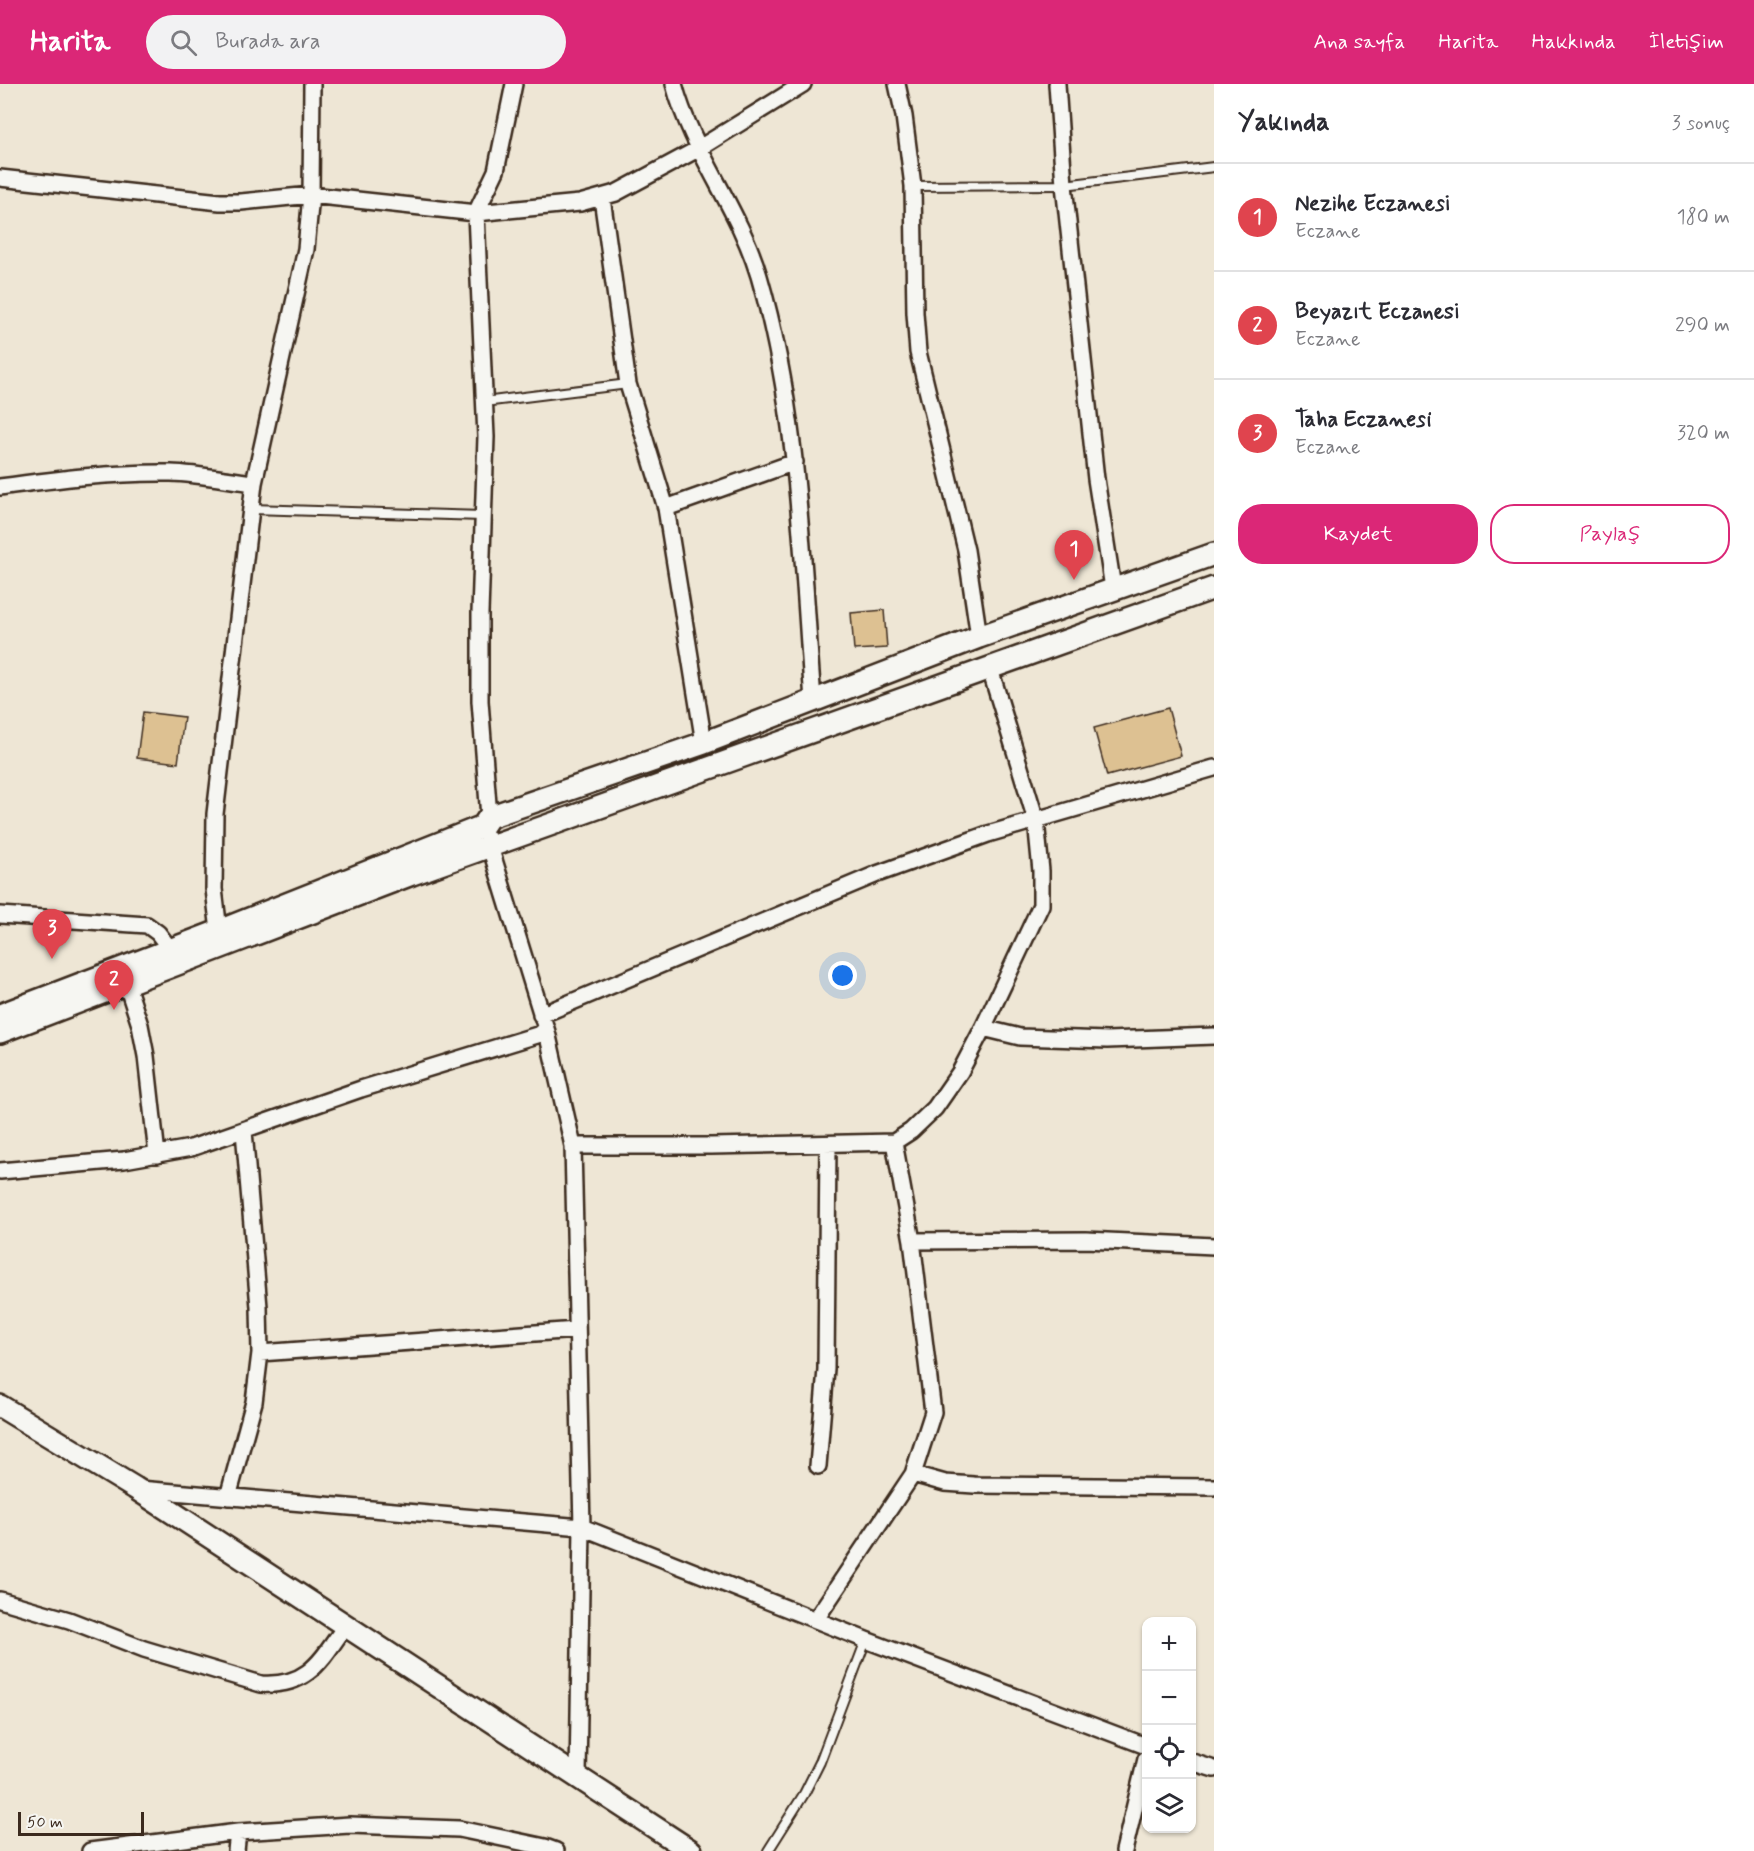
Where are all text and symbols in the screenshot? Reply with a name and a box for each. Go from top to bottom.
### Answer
search box [146,15,566,69]
text: Harita [30,24,110,61]
icon: search [167,26,200,59]
text: Burada ara [215,28,320,56]
text: Ana sayfa [1313,28,1405,56]
text: Harita [1438,28,1498,56]
text: Hakkında [1531,28,1616,56]
text: İletişim [1649,28,1724,56]
text: Yakında [1238,106,1330,140]
text: 3 sonuç [1672,110,1730,137]
text: Nezihe Eczanesi [1295,190,1451,218]
text: 1 [1253,204,1262,231]
text: 180 m [1677,204,1730,231]
text: Eczane [1295,218,1360,245]
text: Beyazıt Eczanesi [1295,298,1460,326]
text: 2 [1253,312,1262,339]
text: 290 m [1675,312,1730,339]
text: Eczane [1295,326,1360,353]
text: Taha Eczanesi [1295,406,1432,434]
text: 3 [1253,420,1262,447]
text: 320 m [1677,420,1730,447]
text: Eczane [1295,434,1360,461]
button: Kaydet [1238,504,1478,564]
button: Paylaş [1490,504,1730,564]
pin: 1 [1054,530,1094,580]
pin: 3 [32,910,72,959]
pin: 2 [94,960,134,1010]
your location [828,961,857,990]
map controls [1142,1617,1196,1833]
button: + [1142,1617,1196,1671]
button: − [1142,1671,1196,1725]
button: locate [1142,1725,1196,1779]
button: layers [1142,1779,1196,1833]
scale bar [18,1809,144,1836]
text: 50 m [27,1812,63,1833]

